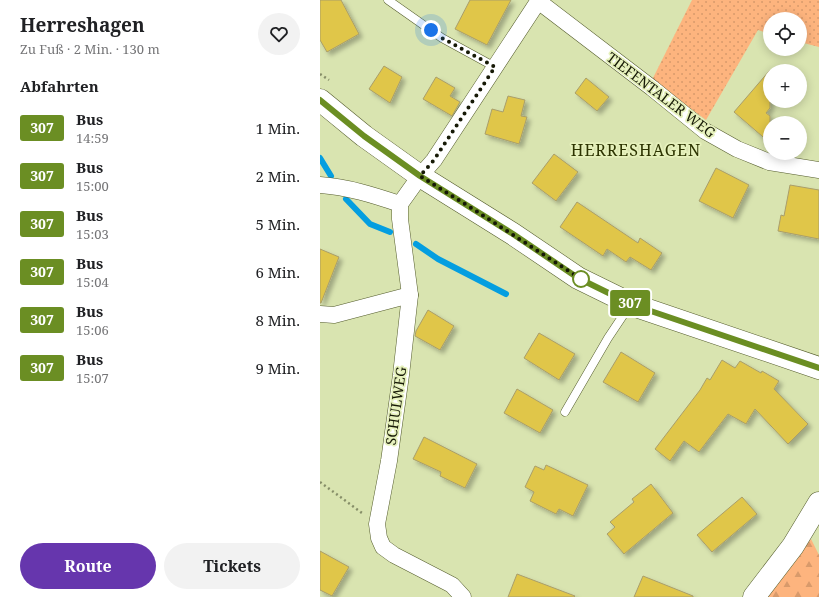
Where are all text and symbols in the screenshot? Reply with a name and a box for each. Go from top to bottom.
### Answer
text: Herreshagen [20,12,145,38]
map controls [763,12,807,160]
button: locate [763,12,807,56]
button: heart [258,13,300,55]
your location [421,20,441,40]
text: Zu Fuß · 2 Min. · 130 m [20,40,160,58]
street label: TIEFENTALER WEG [603,47,719,142]
button: + [763,64,807,108]
text: Abfahrten [20,76,99,96]
text: Bus [76,109,103,129]
button: − [763,116,807,160]
text: 307 [30,118,54,137]
text: 1 Min. [255,118,300,138]
text: 14:59 [76,129,109,147]
district label: HERRESHAGEN [571,139,701,161]
text: Bus [76,157,103,177]
text: 307 [30,166,54,185]
text: 2 Min. [255,166,300,186]
text: 15:00 [76,177,109,195]
text: Bus [76,205,103,225]
text: 307 [30,214,54,233]
text: 5 Min. [255,214,300,234]
text: 15:03 [76,225,109,243]
text: Bus [76,253,103,273]
text: 307 [30,262,54,281]
text: 6 Min. [255,262,300,282]
unlabelled marker [572,270,590,288]
text: 15:04 [76,273,109,291]
line badge: 307 [607,290,653,316]
text: 307 [618,293,642,312]
text: Bus [76,301,103,321]
text: 307 [30,310,54,329]
text: 8 Min. [255,310,300,330]
text: 15:06 [76,321,109,339]
text: Bus [76,349,103,369]
text: 307 [30,358,54,377]
text: 9 Min. [255,358,300,378]
street label: SCHULWEG [381,366,410,446]
text: 15:07 [76,369,109,387]
button: Route [20,543,156,589]
button: Tickets [164,543,300,589]

